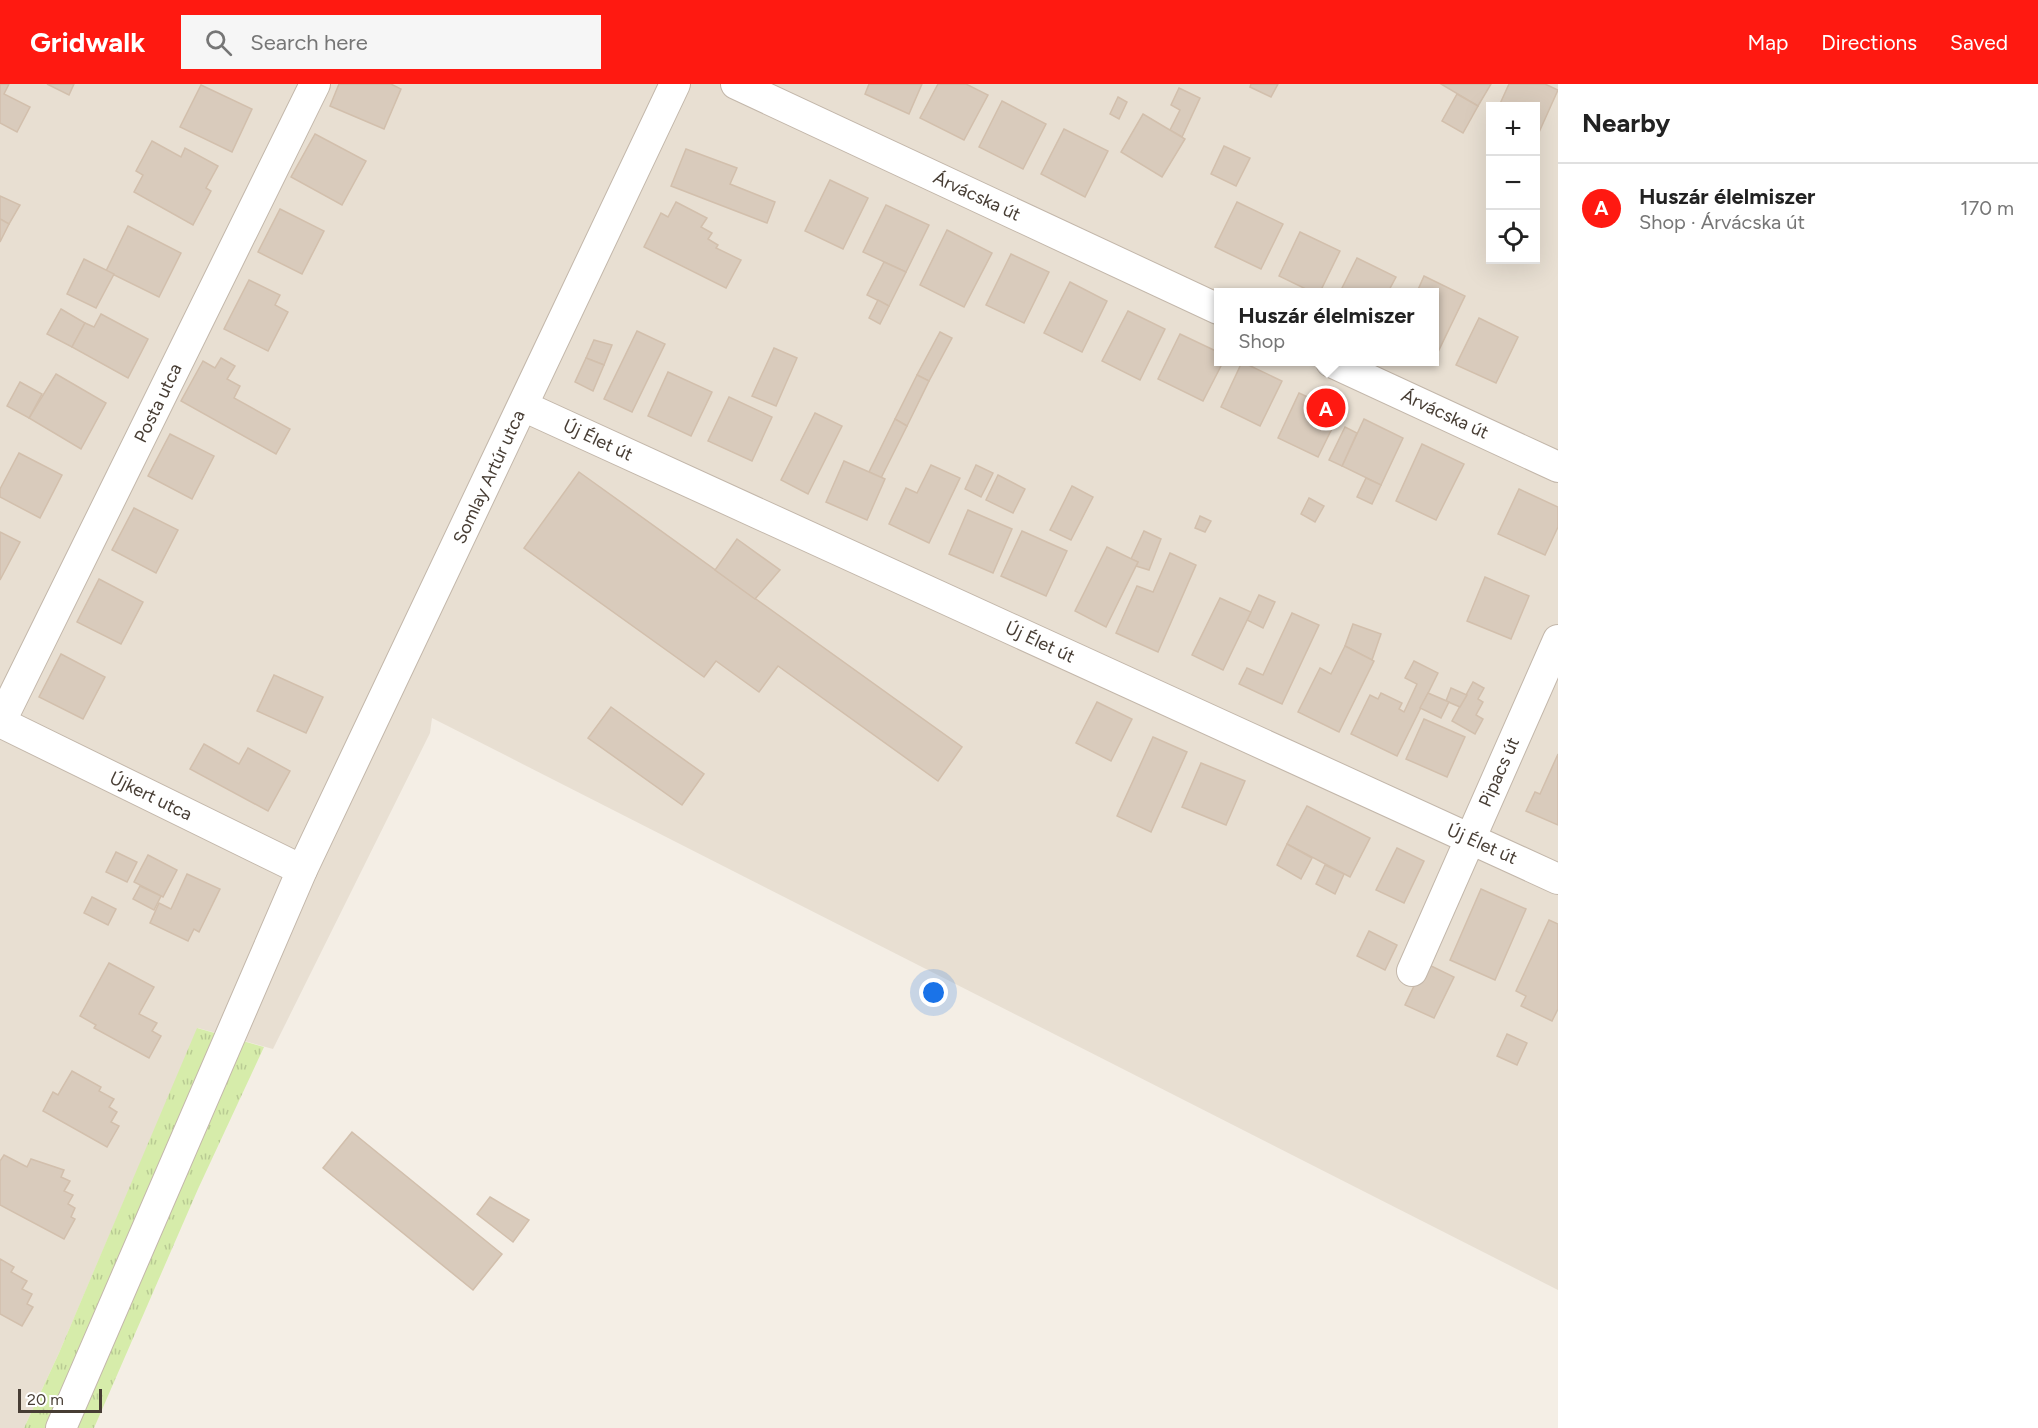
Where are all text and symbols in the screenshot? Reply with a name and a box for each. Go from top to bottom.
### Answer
search box [181,15,601,69]
text: Gridwalk [30,25,145,59]
icon: search [202,26,235,59]
text: Search here [250,29,368,56]
text: Map [1747,30,1788,55]
text: Directions [1821,30,1917,55]
text: Saved [1950,30,2008,55]
map controls [1486,102,1540,264]
button: + [1486,102,1540,156]
text: Nearby [1582,107,1670,139]
button: − [1486,156,1540,210]
street label: Árvácska út [930,166,1024,226]
text: Huszár élelmiszer [1639,183,1815,210]
text: A [1594,196,1609,220]
text: 170 m [1960,196,2014,220]
button: locate [1486,210,1540,264]
text: Shop · Árvácska út [1639,210,1805,234]
popup [1214,288,1439,366]
text: Huszár élelmiszer [1238,302,1415,329]
text: Shop [1238,329,1285,353]
street label: Posta utca [129,360,187,446]
street label: Árvácska út [1398,384,1492,444]
pin: A [1306,386,1346,430]
street label: Somlay Artúr utca [448,407,530,547]
street label: Új Élet út [560,414,637,466]
street label: Új Élet út [1002,616,1079,668]
street label: Pipacs út [1474,734,1524,810]
street label: Újkert utca [106,767,196,825]
street label: Új Élet út [1443,819,1521,869]
your location [919,978,948,1007]
scale bar [18,1386,102,1414]
text: 20 m [27,1390,64,1409]

